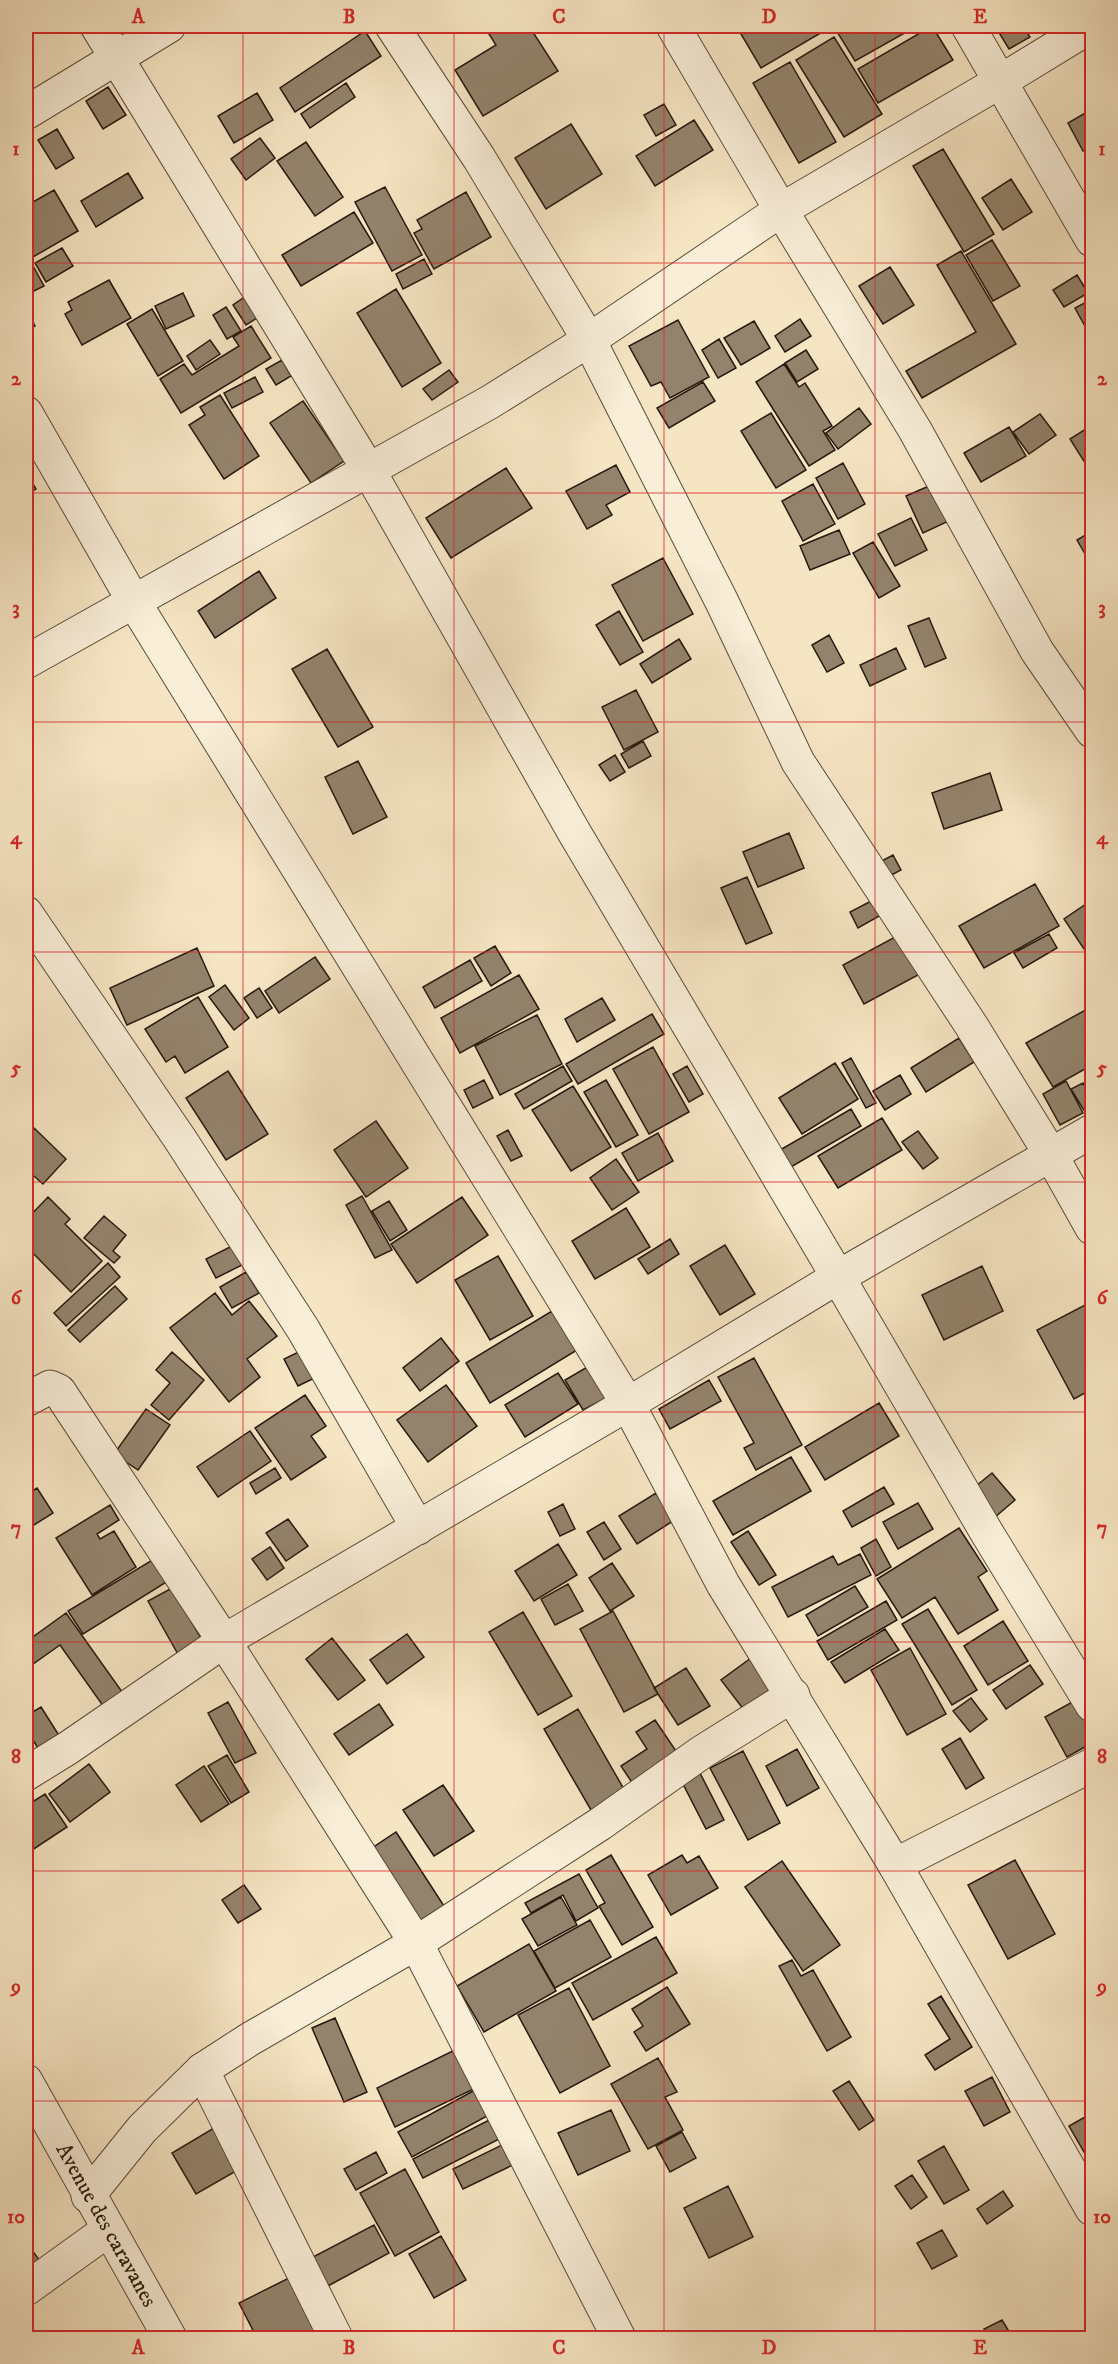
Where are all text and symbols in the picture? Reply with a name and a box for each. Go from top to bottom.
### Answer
text: A [131,5,146,30]
text: B [343,5,355,30]
text: C [552,5,566,30]
text: D [762,5,777,30]
text: E [973,5,987,30]
text: 1 [12,137,20,162]
text: 1 [1098,137,1106,162]
text: 2 [11,367,22,392]
text: 2 [1097,367,1108,392]
text: 3 [12,596,20,621]
text: 3 [1098,596,1106,621]
text: 4 [10,826,23,851]
text: 4 [1096,826,1109,851]
text: 5 [10,1056,21,1081]
text: 5 [1096,1056,1107,1081]
text: 6 [11,1286,23,1311]
text: 6 [1097,1286,1109,1311]
text: 7 [11,1516,21,1541]
text: 7 [1097,1516,1107,1541]
text: 8 [11,1745,21,1770]
text: 8 [1097,1745,1107,1770]
text: 9 [9,1975,21,2000]
text: 9 [1095,1975,1107,2000]
street label: Avenue des caravanes [50,2138,163,2312]
text: 10 [7,2205,25,2230]
text: 10 [1093,2205,1111,2230]
text: A [131,2336,146,2361]
text: B [343,2336,355,2361]
text: C [552,2336,566,2361]
text: D [762,2336,777,2361]
text: E [973,2336,987,2361]

